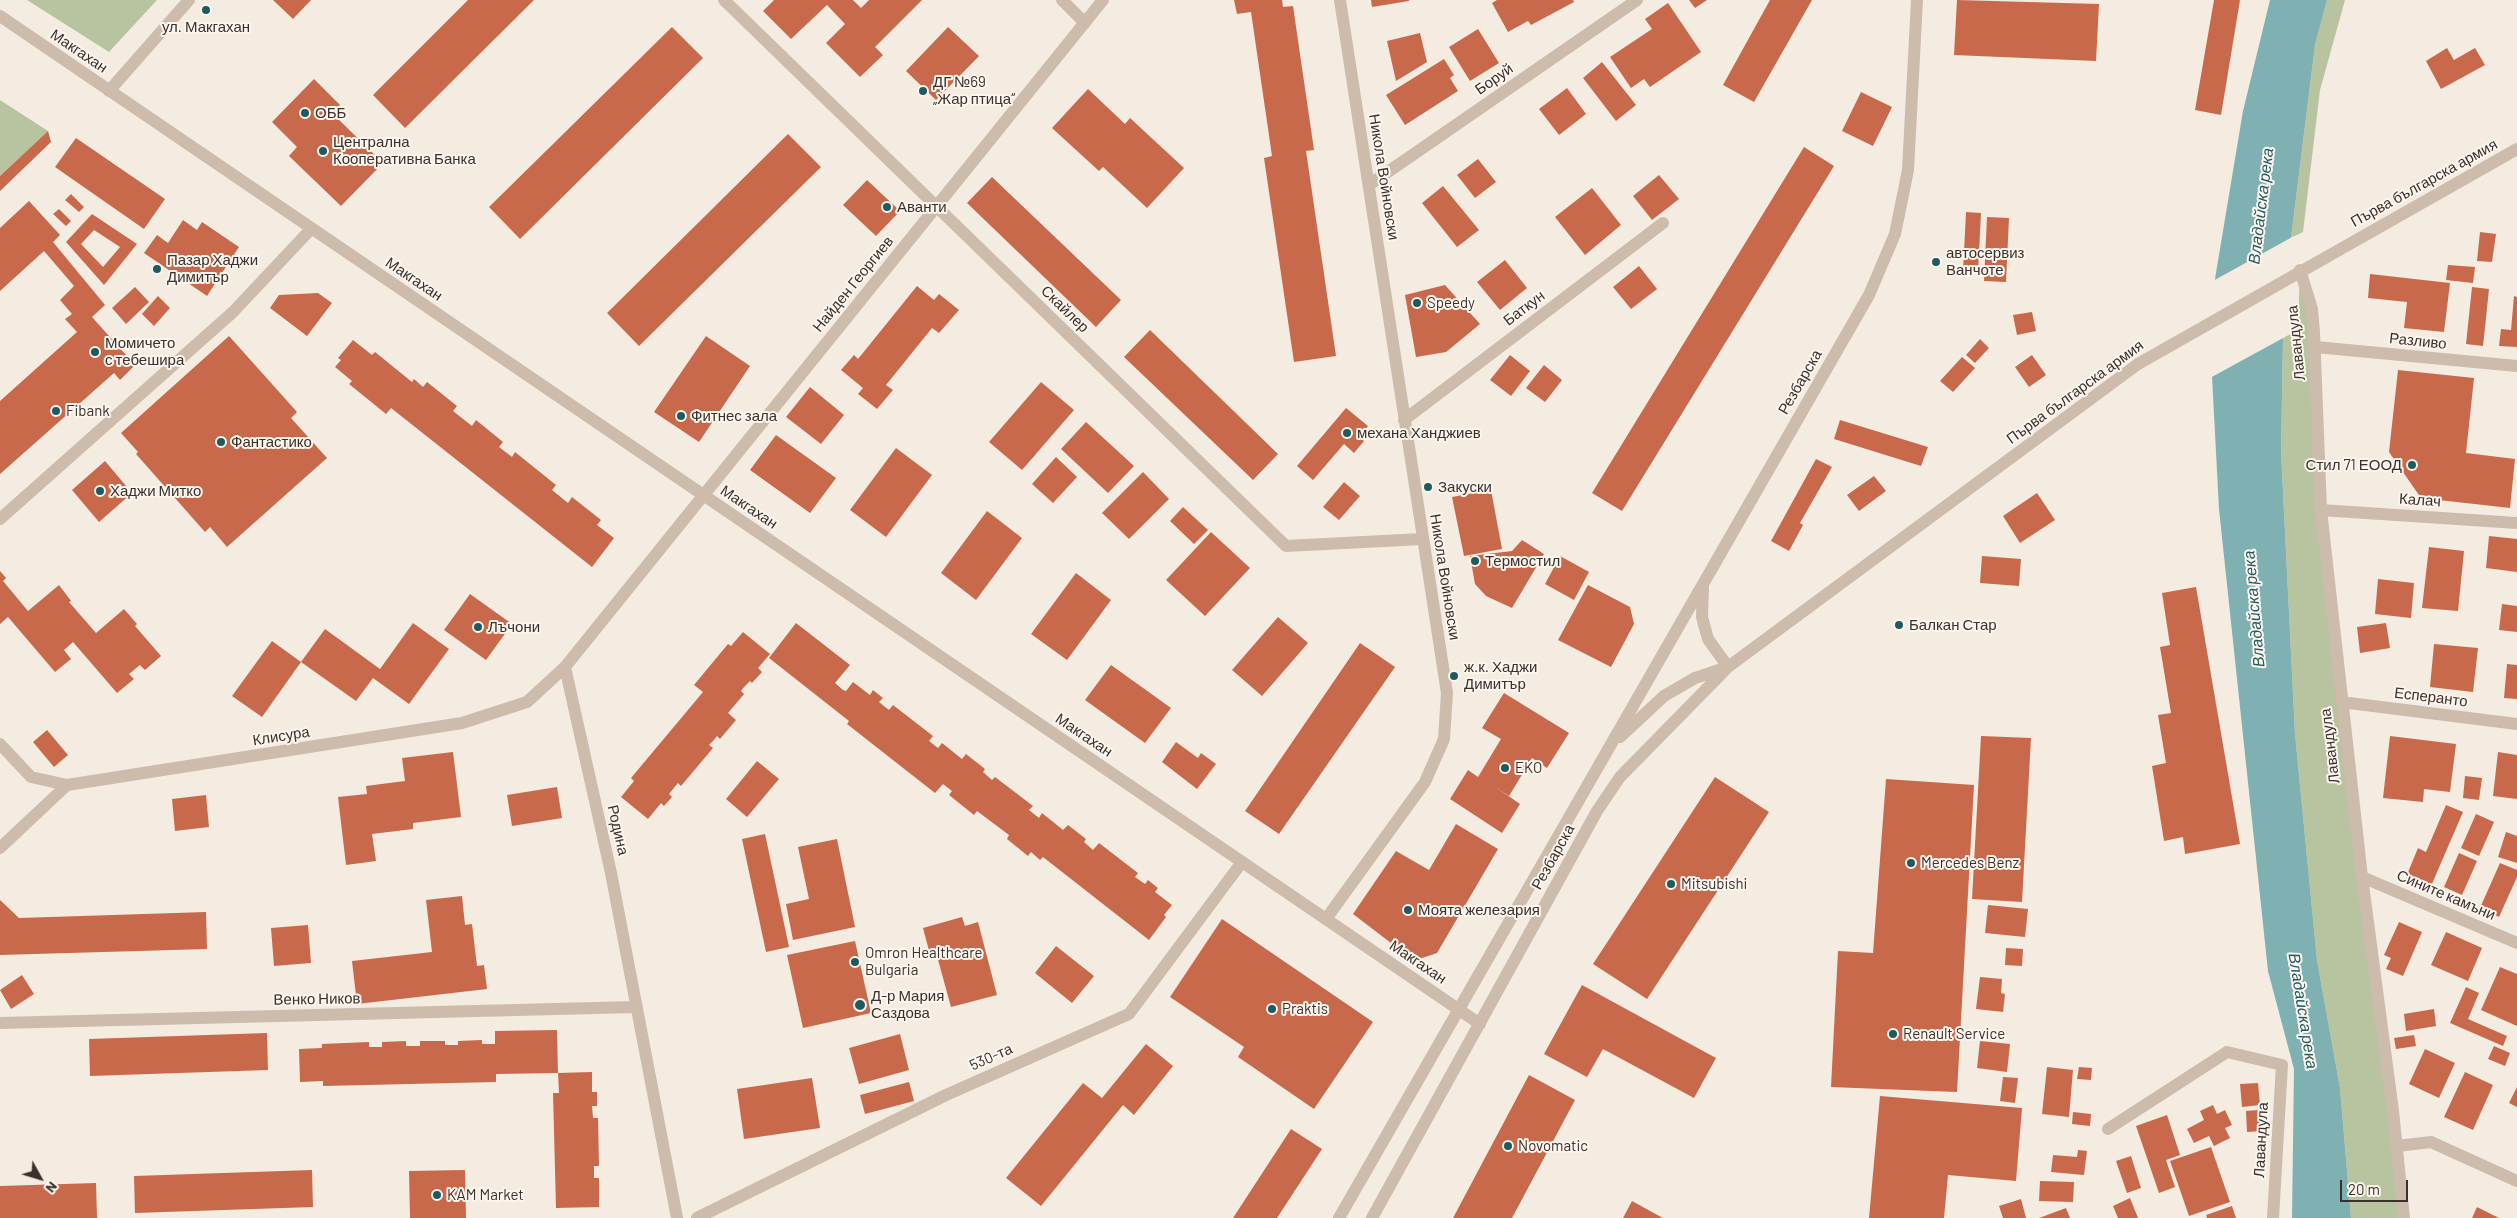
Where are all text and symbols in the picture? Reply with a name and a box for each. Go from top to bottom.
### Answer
marker: ул. Макгахан [200,4,212,16]
place label: ул. Макгахан [162,18,250,36]
street label: Макгахан [47,25,111,77]
street label: Боруй [1472,60,1516,98]
place label: ДГ №69 „Жар птица“ [933,73,1015,108]
marker: ДГ №69 „Жар птица“ [917,85,929,97]
place label: ОББ [315,104,346,122]
marker: ОББ [299,107,311,119]
street label: Никола Войновски [1365,113,1403,241]
place label: Централна Кооперативна Банка [333,133,476,168]
street label: Първа българска армия [2348,135,2500,231]
marker: Централна Кооперативна Банка [317,145,329,157]
water label: Владайска река [2244,147,2278,265]
place label: Аванти [897,198,947,216]
marker: Аванти [881,201,893,213]
street label: Найден Георгиев [809,232,897,336]
place label: автосервиз Ванчоте [1946,244,2024,279]
place label: Пазар Хаджи Димитър [167,251,258,286]
street label: Макгахан [382,253,446,305]
marker: автосервиз Ванчоте [1930,256,1942,268]
marker: Пазар Хаджи Димитър [151,263,163,275]
street label: Скайлер [1037,282,1093,336]
street label: Баткун [1500,287,1548,329]
place label: Speedy [1427,294,1475,312]
marker: Speedy [1411,297,1423,309]
street label: Лавандула [2283,304,2309,382]
street label: Разливо [2388,329,2448,353]
place label: Момичето с тебешира [105,334,184,369]
street label: Първа българска армия [2003,336,2147,448]
marker: Момичето с тебешира [89,346,101,358]
street label: Резбарска [1774,346,1826,418]
place label: Fibank [66,402,110,420]
marker: Fibank [50,405,62,417]
place label: Фитнес зала [691,407,777,425]
marker: Фитнес зала [675,410,687,422]
place label: механа Ханджиев [1357,424,1481,442]
marker: механа Ханджиев [1341,427,1353,439]
place label: Фантастико [231,433,312,451]
marker: Фантастико [215,436,227,448]
place label: Стил 71 ЕООД [2306,456,2402,474]
marker: Стил 71 ЕООД [2406,459,2418,471]
place label: Закуски [1438,478,1492,496]
street label: Макгахан [717,481,781,533]
marker: Закуски [1422,481,1434,493]
place label: Хаджи Митко [110,482,201,500]
marker: Хаджи Митко [94,485,106,497]
street label: Калач [2399,490,2441,510]
street label: Никола Войновски [1426,513,1464,641]
water label: Владайска река [2239,550,2269,668]
place label: Термостил [1485,552,1560,570]
marker: Термостил [1469,555,1481,567]
place label: Балкан Стар [1909,616,1997,634]
place label: Лъчони [488,618,540,636]
marker: Балкан Стар [1893,619,1905,631]
marker: Лъчони [472,621,484,633]
place label: ж.к. Хаджи Димитър [1464,658,1537,693]
marker: ж.к. Хаджи Димитър [1448,670,1460,682]
street label: Есперанто [2393,684,2469,710]
street label: Лавандула [2316,707,2344,785]
street label: Макгахан [1052,709,1116,761]
street label: Клисура [251,723,311,749]
place label: EKO [1515,759,1542,777]
marker: EKO [1499,762,1511,774]
street label: Родина [603,803,633,857]
street label: Резбарска [1528,821,1578,893]
place label: Mercedes Benz [1921,854,2019,872]
marker: Mercedes Benz [1905,857,1917,869]
street label: Сините камъни [2394,866,2498,924]
place label: Mitsubishi [1681,875,1747,893]
marker: Mitsubishi [1665,878,1677,890]
place label: Моята железария [1418,901,1540,919]
marker: Моята железария [1402,904,1414,916]
street label: Макгахан [1386,936,1450,988]
place label: Omron Healthcare Bulgaria [865,944,983,979]
water label: Владайска река [2284,952,2322,1070]
marker: Omron Healthcare Bulgaria [849,956,861,968]
place label: Д-р Мария Саздова [871,987,944,1022]
street label: Венко Ников [273,989,361,1009]
marker: Д-р Мария Саздова [853,998,867,1012]
place label: Praktis [1282,1000,1328,1018]
marker: Praktis [1266,1003,1278,1015]
place label: Renault Service [1903,1025,2005,1043]
marker: Renault Service [1887,1028,1899,1040]
street label: 530-та [967,1040,1015,1074]
street label: Лавандула [2250,1102,2272,1178]
place label: Novomatic [1518,1137,1588,1155]
marker: Novomatic [1502,1140,1514,1152]
north arrow [15,1153,65,1203]
scale bar [2342,1170,2410,1202]
text: N [43,1179,62,1197]
text: 20 m [2348,1180,2380,1198]
place label: KAM Market [447,1186,524,1204]
marker: KAM Market [431,1189,443,1201]

